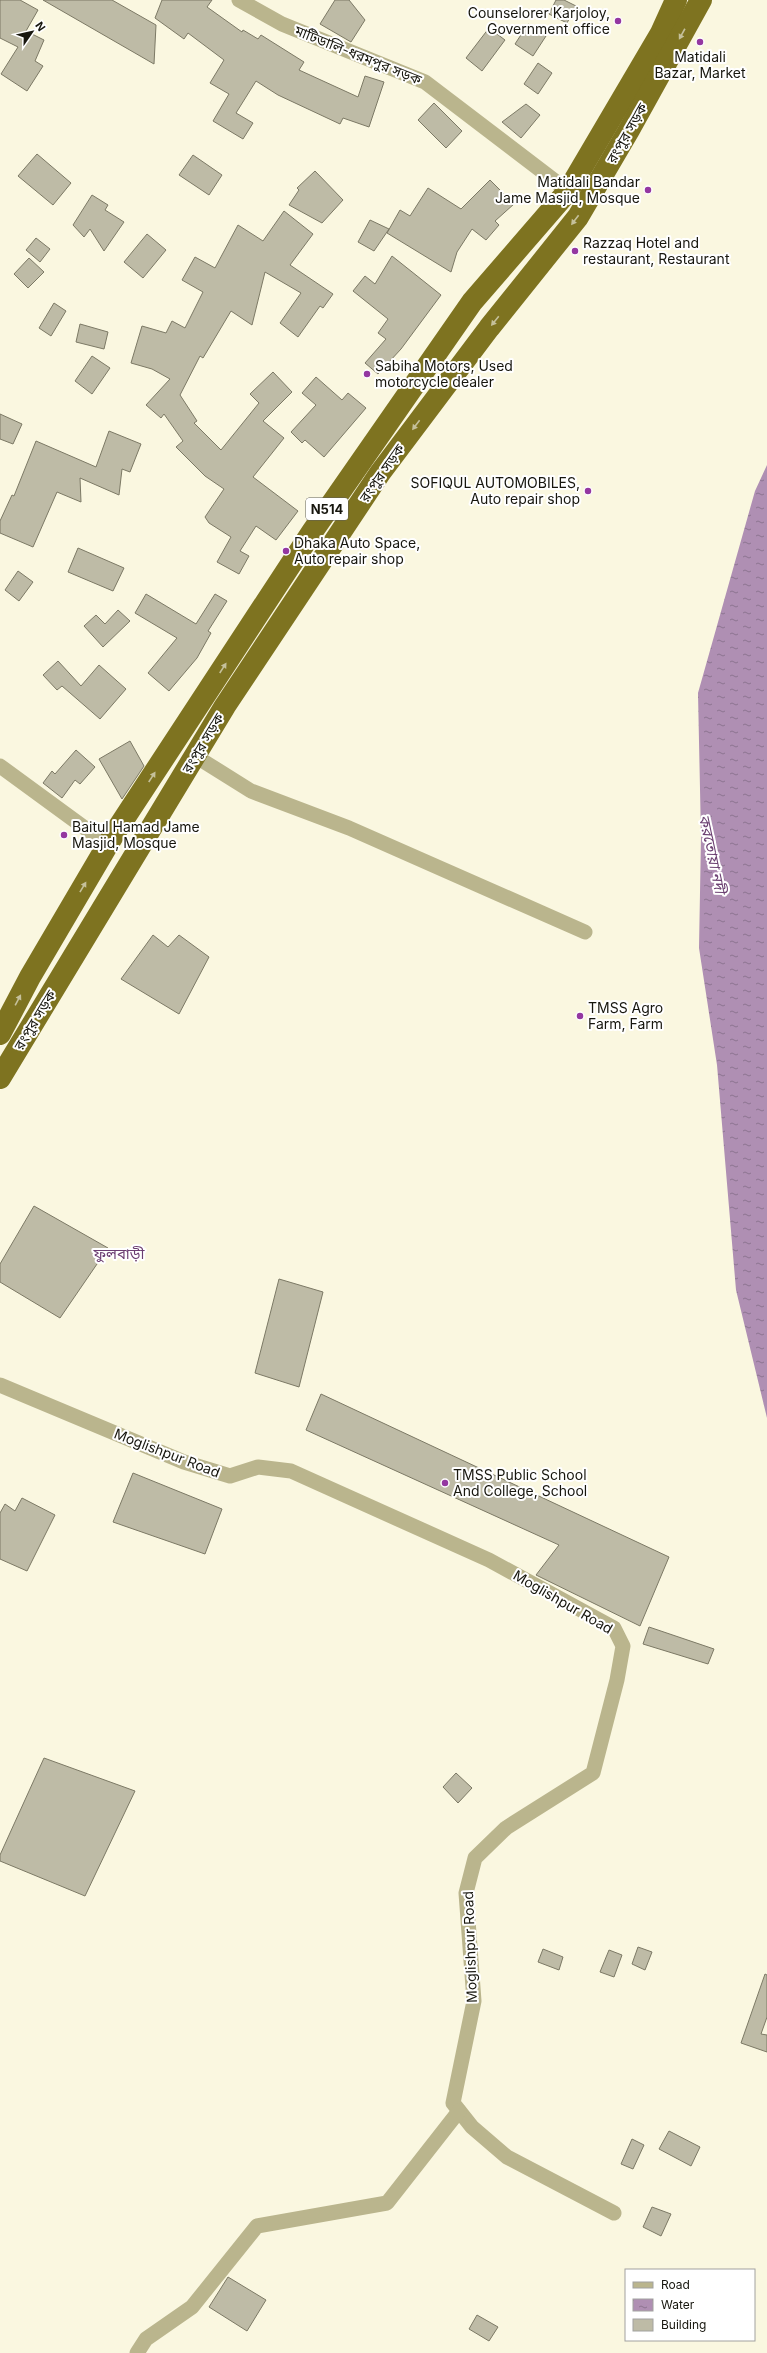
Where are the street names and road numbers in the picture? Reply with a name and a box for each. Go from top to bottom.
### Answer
street label: মাটিডালি-ধরমপুর সড়ক [291,21,425,89]
street label: রংপুর সড়ক [602,99,652,167]
street label: রংপুর সড়ক [355,440,409,506]
road number: N514 [306,498,348,520]
street label: রংপুর সড়ক [178,709,228,777]
street label: রংপুর সড়ক [10,986,60,1054]
street label: Moglishpur Road [112,1425,222,1481]
street label: Moglishpur Road [511,1566,616,1637]
street label: Moglishpur Road [459,1891,480,2003]

